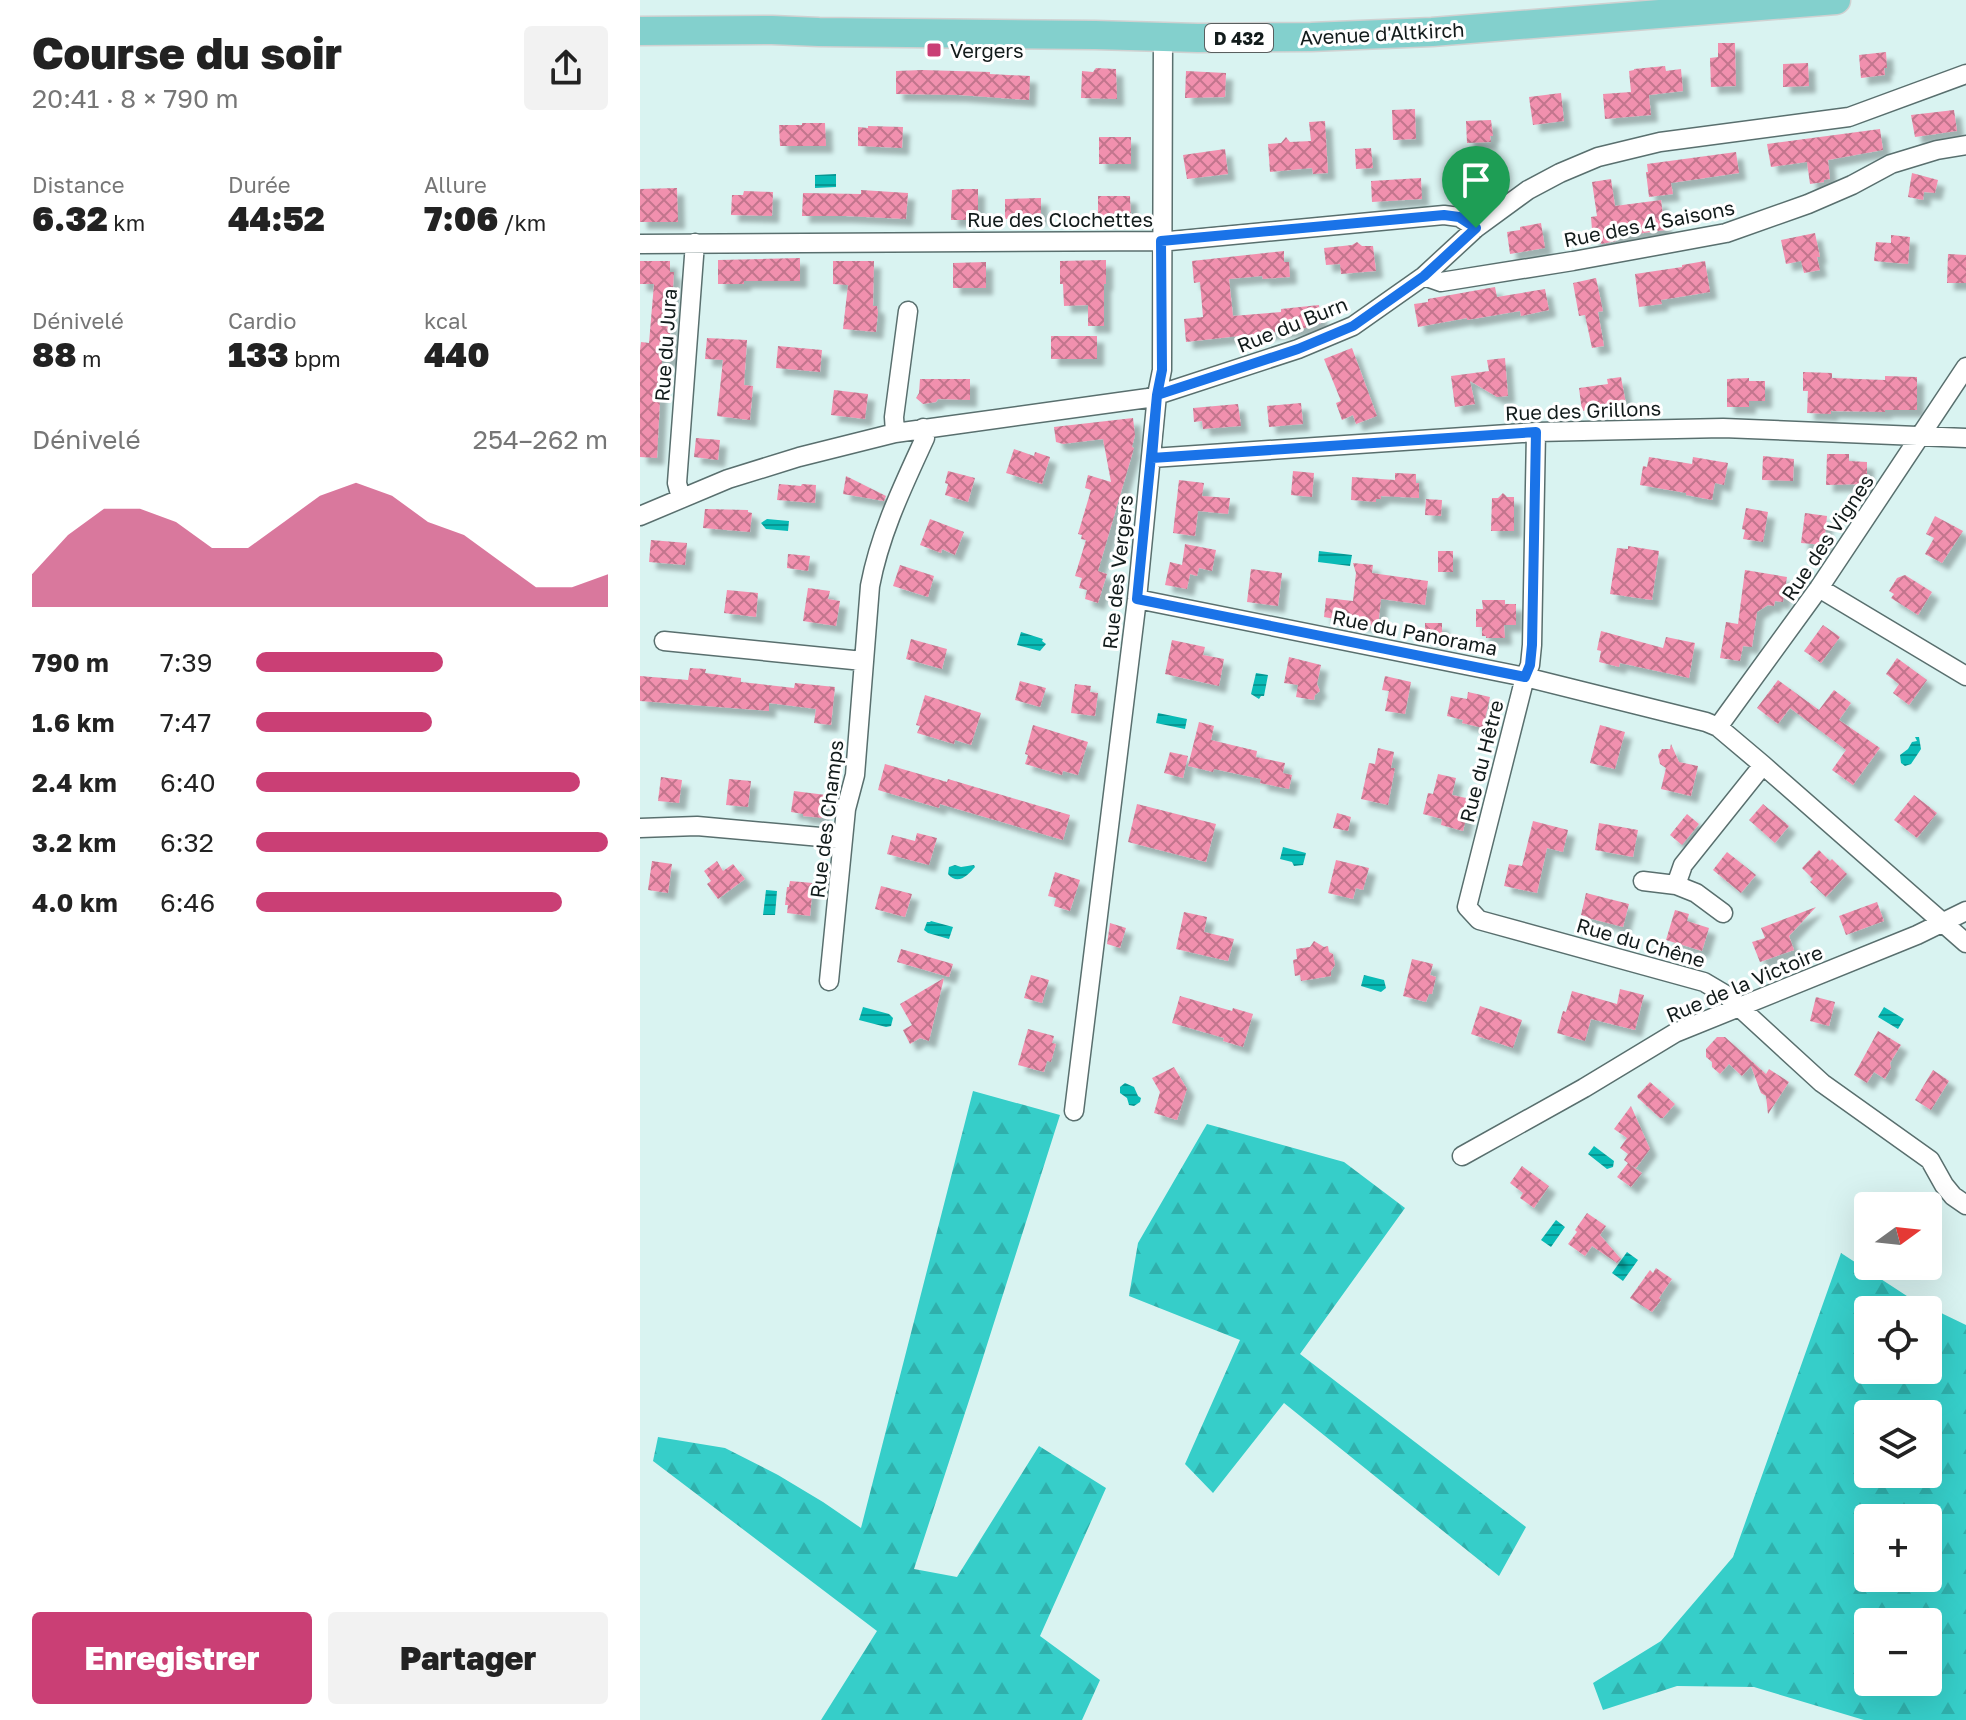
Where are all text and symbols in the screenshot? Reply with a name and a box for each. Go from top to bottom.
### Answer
street label: Avenue d'Altkirch [1299,17,1465,49]
road number: D 432 [1205,24,1273,52]
text: Course du soir [32,26,342,79]
button: share [524,26,608,110]
place label: Vergers [950,38,1024,62]
marker: Vergers [925,41,943,59]
text: 20:41 · 8 × 790 m [32,83,239,114]
pin [1442,146,1510,228]
icon: arrive [1454,158,1498,202]
text: Distance [32,171,124,198]
text: Durée [228,171,291,198]
text: Allure [424,171,487,198]
street label: Rue des 4 Saisons [1562,195,1736,251]
text: 6.32 [32,198,108,238]
text: 44:52 [228,198,325,238]
text: 7:06 [424,198,498,238]
street label: Rue des Clochettes [967,207,1153,231]
text: km [108,209,145,236]
text: /km [498,209,546,236]
street label: Rue du Jura [649,288,681,402]
street label: Rue du Burn [1233,291,1351,357]
text: Dénivelé [32,307,124,334]
text: Cardio [228,307,296,334]
text: kcal [424,307,467,334]
text: 88 [32,334,77,374]
text: 133 [228,334,289,374]
text: 440 [424,334,490,374]
text: m [77,345,102,372]
text: bpm [289,345,341,372]
street label: Rue des Grillons [1505,395,1661,425]
text: Dénivelé [32,424,141,455]
text: 254–262 m [473,424,608,455]
street label: Rue des Vignes [1776,469,1878,605]
street label: Rue des Vergers [1097,494,1137,650]
street label: Rue du Panorama [1330,604,1500,660]
text: 790 m [32,647,109,678]
text: 7:39 [160,647,213,678]
street label: Rue du Hêtre [1454,697,1508,825]
text: 1.6 km [32,707,115,738]
text: 7:47 [160,707,211,738]
street label: Rue des Champs [804,739,848,899]
text: 2.4 km [32,767,117,798]
text: 6:40 [160,767,216,798]
text: 3.2 km [32,827,116,858]
text: 6:32 [160,827,214,858]
text: 4.0 km [32,887,118,918]
text: 6:46 [160,887,215,918]
street label: Rue du Chêne [1574,912,1708,972]
street label: Rue de la Victoire [1662,939,1826,1027]
north arrow [1854,1192,1942,1280]
map controls [1854,1192,1942,1696]
button: locate [1854,1296,1942,1384]
button: layers [1854,1400,1942,1488]
button: + [1854,1504,1942,1592]
button: − [1854,1608,1942,1696]
button: Enregistrer [32,1612,312,1704]
button: Partager [328,1612,608,1704]

